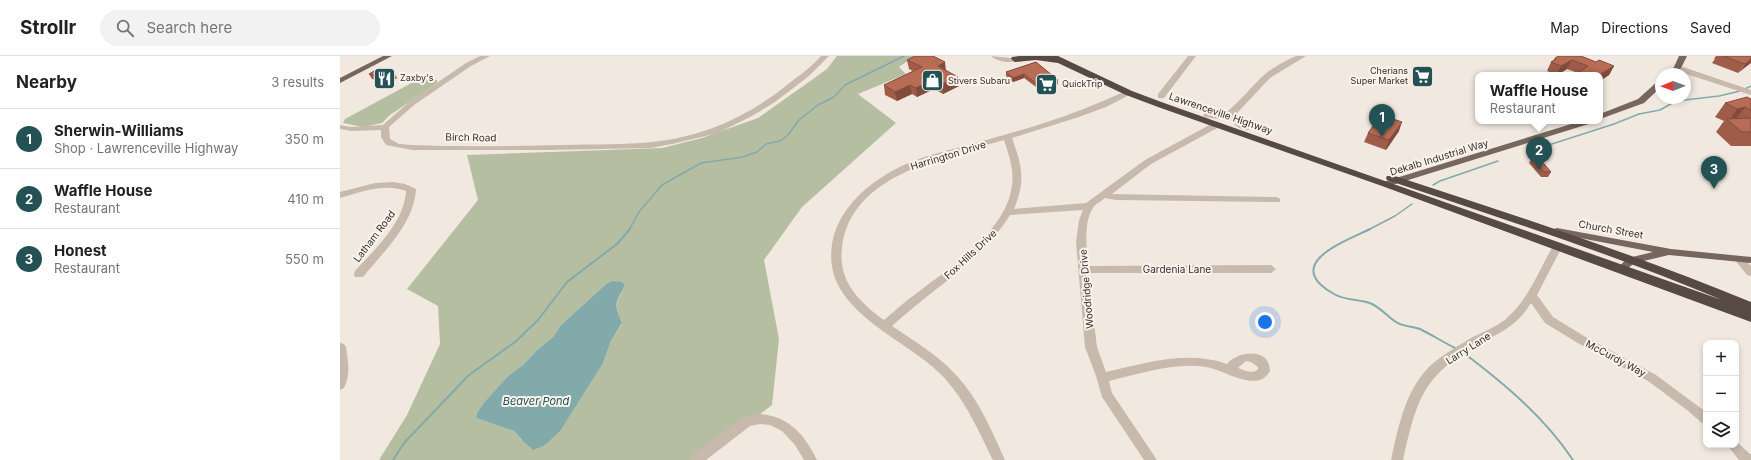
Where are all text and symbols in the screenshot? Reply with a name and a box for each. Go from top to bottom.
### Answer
search box [100,10,380,46]
text: Strollr [20,16,76,39]
icon: search [114,17,136,39]
text: Search here [146,18,232,37]
text: Map [1550,19,1579,36]
text: Directions [1601,19,1668,36]
text: Saved [1690,19,1731,36]
supermarket icon: Cherians Super Market [1410,63,1436,89]
restaurant icon: Zaxby's [372,65,398,91]
place label: Cherians Super Market [1351,65,1408,86]
shop icon: Stivers Subaru [919,68,945,94]
north arrow [1655,68,1691,104]
supermarket icon: QuickTrip [1033,71,1059,97]
text: Nearby [16,72,77,92]
place label: Zaxby's [400,72,434,83]
popup [1475,72,1603,124]
text: 3 results [271,74,324,90]
place label: Stivers Subaru [948,75,1010,86]
place label: QuickTrip [1062,78,1103,89]
text: Waffle House [1490,81,1588,100]
street label: Lawrenceville Highway [1168,90,1275,137]
text: Restaurant [1490,100,1556,116]
pin: 1 [1369,104,1395,137]
text: Sherwin-Williams [54,121,184,140]
text: 1 [26,131,32,147]
text: 350 m [285,131,324,147]
street label: Birch Road [445,131,497,143]
street label: Dekalb Industrial Way [1388,136,1490,178]
pin: 2 [1526,137,1552,170]
street label: Harrington Drive [909,138,987,172]
text: Shop · Lawrenceville Highway [54,140,238,156]
pin: 3 [1701,156,1727,189]
text: Waffle House [54,181,152,200]
text: 2 [25,191,33,207]
text: 410 m [287,191,324,207]
text: Restaurant [54,200,120,216]
street label: Latham Road [351,208,397,264]
street label: Church Street [1578,217,1645,241]
street label: Fox Hills Drive [941,227,999,281]
text: Honest [54,241,107,260]
street label: Woodridge Drive [1077,249,1095,329]
text: 3 [25,251,33,267]
text: 550 m [285,251,324,267]
text: Restaurant [54,260,120,276]
street label: Gardenia Lane [1143,263,1211,275]
your location [1255,312,1275,332]
street label: Larry Lane [1443,329,1493,366]
street label: McCurdy Way [1584,337,1649,379]
map controls [1703,340,1739,448]
button: + [1703,340,1739,376]
button: − [1703,376,1739,412]
water label: Beaver Pond [503,394,569,408]
button: layers [1703,412,1739,448]

